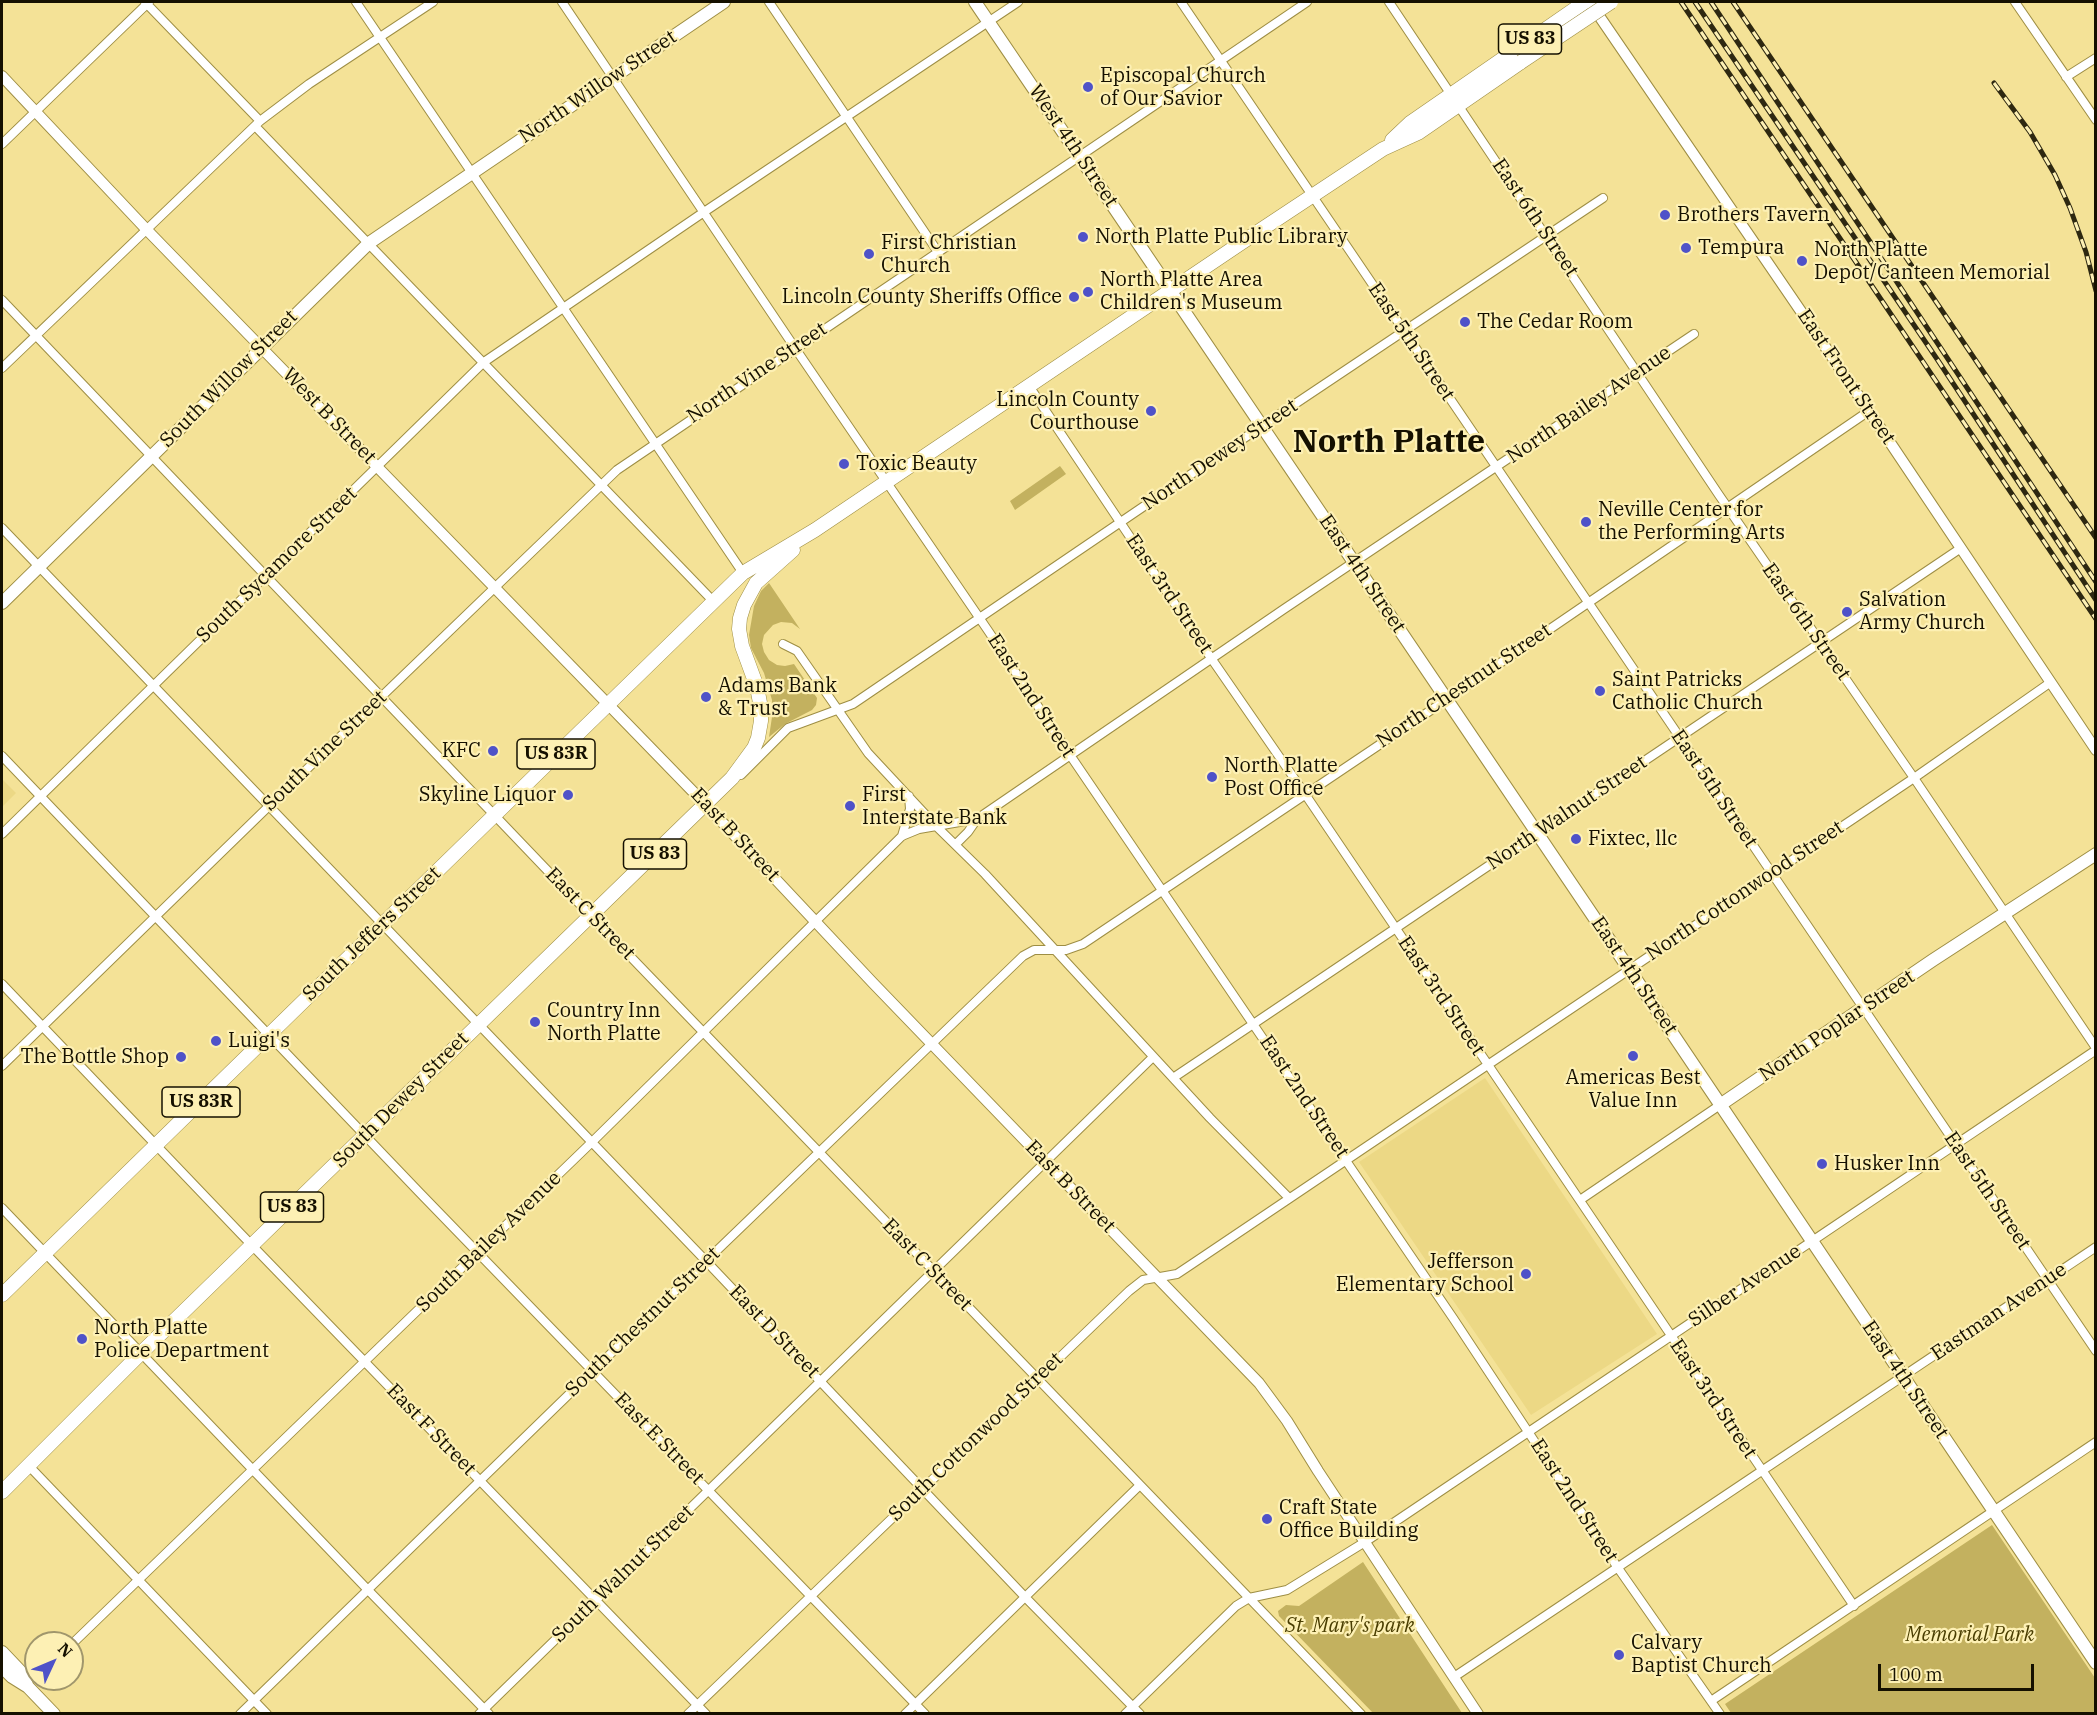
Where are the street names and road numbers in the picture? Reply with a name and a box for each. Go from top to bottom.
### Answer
road number: US 83 [1498,24,1562,54]
street label: North Willow Street [515,25,681,149]
street label: West 4th Street [1023,80,1123,212]
street label: East 6th Street [1487,154,1583,282]
street label: East 5th Street [1363,278,1459,406]
street label: South Willow Street [155,305,303,453]
street label: East Front Street [1792,305,1900,449]
street label: North Vine Street [683,317,831,429]
street label: North Bailey Avenue [1502,341,1676,469]
street label: West B Street [277,363,381,469]
street label: North Dewey Street [1138,394,1302,516]
street label: South Sycamore Street [192,482,362,648]
street label: East 4th Street [1314,510,1410,638]
street label: East 3rd Street [1120,530,1218,658]
street label: East 6th Street [1757,559,1855,685]
street label: North Chestnut Street [1372,618,1556,754]
street label: East 2nd Street [982,630,1080,762]
street label: South Vine Street [258,686,392,816]
street label: East 5th Street [1666,725,1762,853]
road number: US 83R [517,739,595,769]
street label: North Walnut Street [1482,750,1652,876]
street label: East B Street [686,783,784,887]
street label: North Cottonwood Street [1642,816,1848,966]
road number: US 83 [624,839,686,869]
street label: South Jeffers Street [298,862,446,1006]
street label: East C Street [540,863,640,965]
street label: East 4th Street [1586,912,1682,1040]
street label: East 3rd Street [1392,932,1490,1060]
street label: North Poplar Street [1755,965,1919,1087]
street label: South Dewey Street [328,1027,474,1173]
street label: East 2nd Street [1254,1031,1354,1163]
road number: US 83R [162,1087,240,1117]
street label: East 5th Street [1939,1127,2035,1255]
street label: East B Street [1020,1136,1120,1238]
street label: South Bailey Avenue [411,1167,567,1317]
road number: US 83 [260,1192,324,1222]
street label: East C Street [877,1214,977,1316]
street label: Silber Avenue [1684,1239,1806,1333]
street label: South Chestnut Street [561,1242,725,1402]
street label: Eastman Avenue [1927,1258,2071,1366]
street label: East D Street [724,1281,824,1383]
street label: East 4th Street [1857,1316,1953,1444]
street label: East 3rd Street [1664,1335,1762,1463]
street label: South Cottonwood Street [884,1348,1068,1526]
street label: East F Street [381,1379,481,1481]
street label: East E Street [609,1388,709,1490]
street label: East 2nd Street [1525,1435,1623,1567]
street label: South Walnut Street [547,1500,699,1648]

